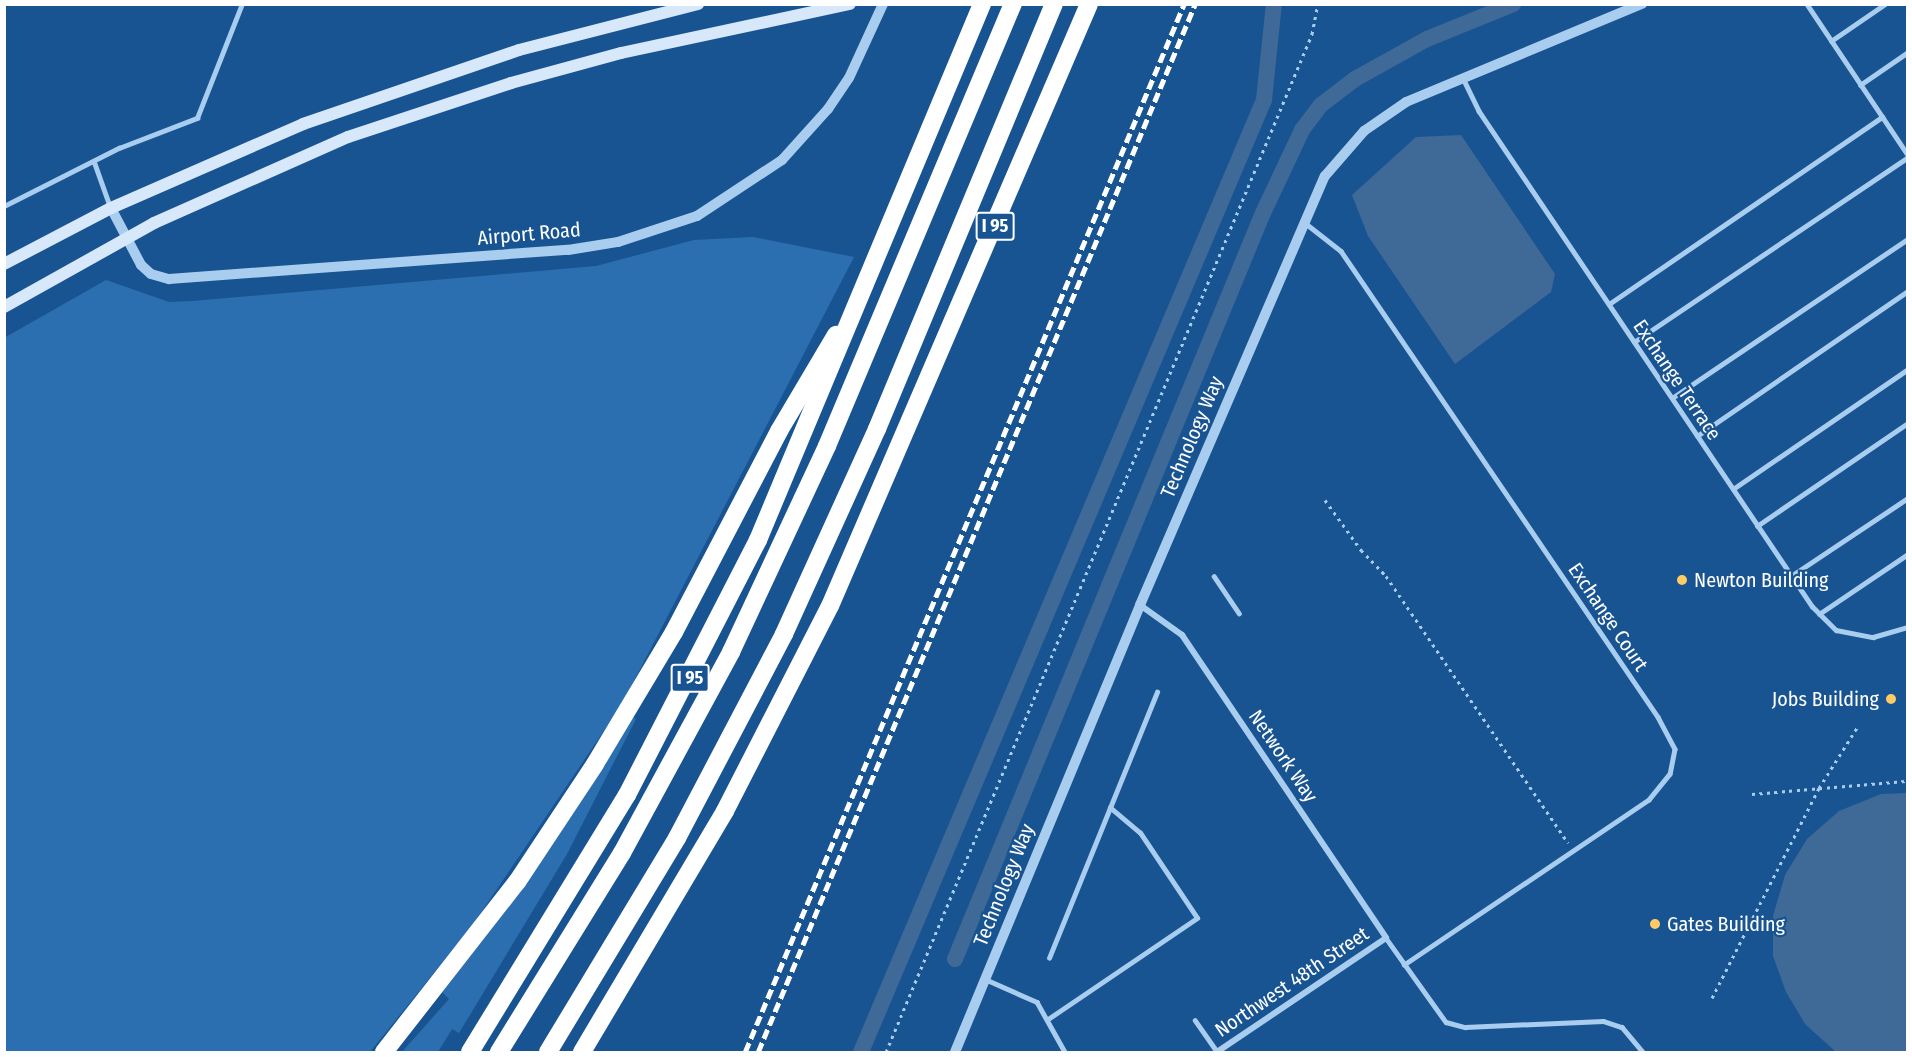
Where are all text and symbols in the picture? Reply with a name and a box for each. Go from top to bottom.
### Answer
road number: I 95 [976,211,1014,241]
street label: Airport Road [476,218,582,250]
street label: Exchange Terrace [1628,315,1726,445]
street label: Technology Way [1156,373,1228,501]
street label: Exchange Court [1563,558,1653,676]
place label: Newton Building [1694,568,1828,592]
marker: Newton Building [1675,573,1689,587]
road number: I 95 [670,663,710,693]
place label: Jobs Building [1772,687,1879,711]
marker: Jobs Building [1884,692,1898,706]
street label: Network Way [1243,705,1323,807]
street label: Technology Way [969,820,1039,950]
place label: Gates Building [1667,912,1785,936]
marker: Gates Building [1648,917,1662,931]
street label: Northwest 48th Street [1211,922,1373,1042]

